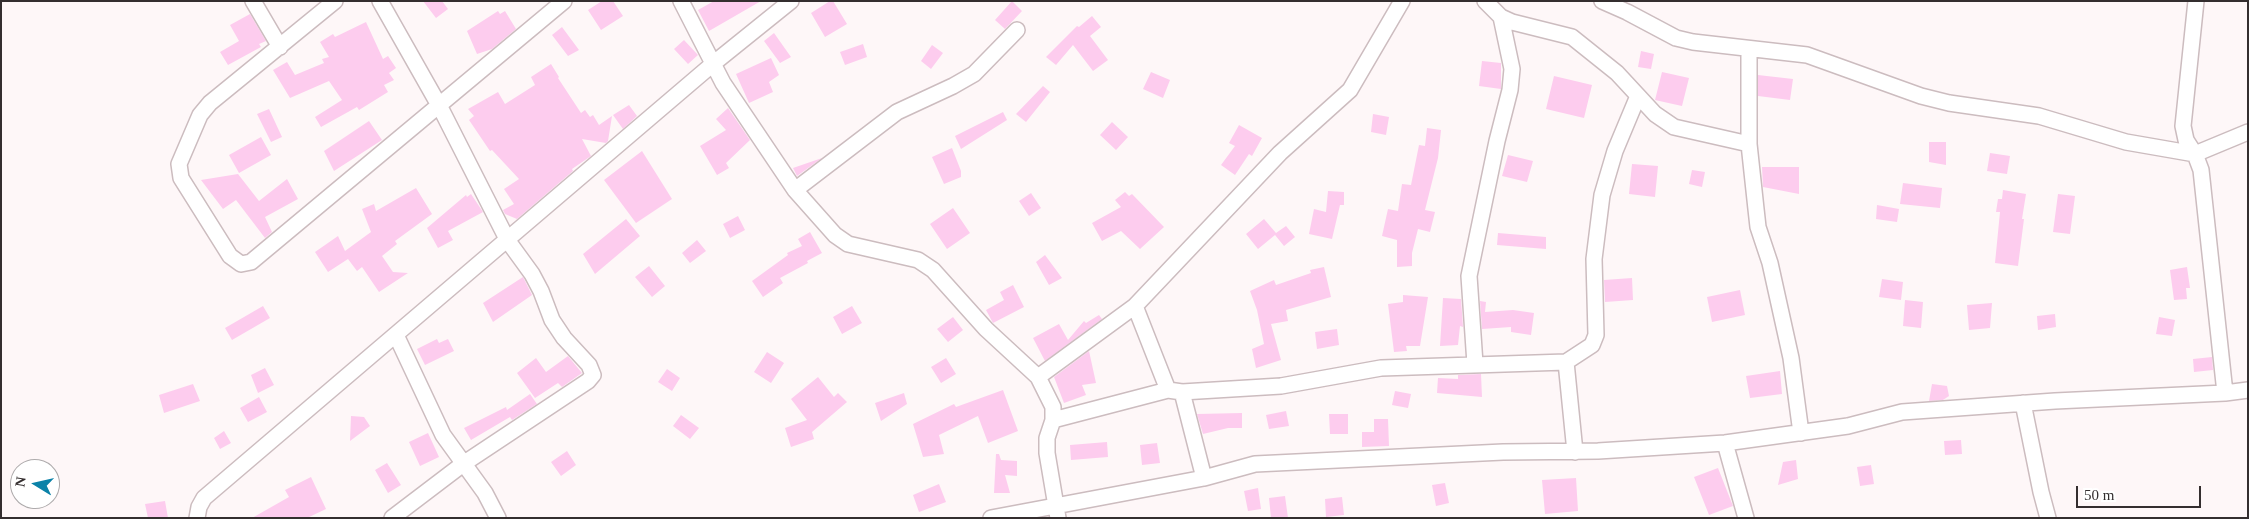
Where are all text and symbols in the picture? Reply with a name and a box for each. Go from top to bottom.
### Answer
north arrow [10,459,60,509]
text: N [12,476,29,488]
scale bar [2079,476,2204,508]
text: 50 m [2084,487,2114,503]

